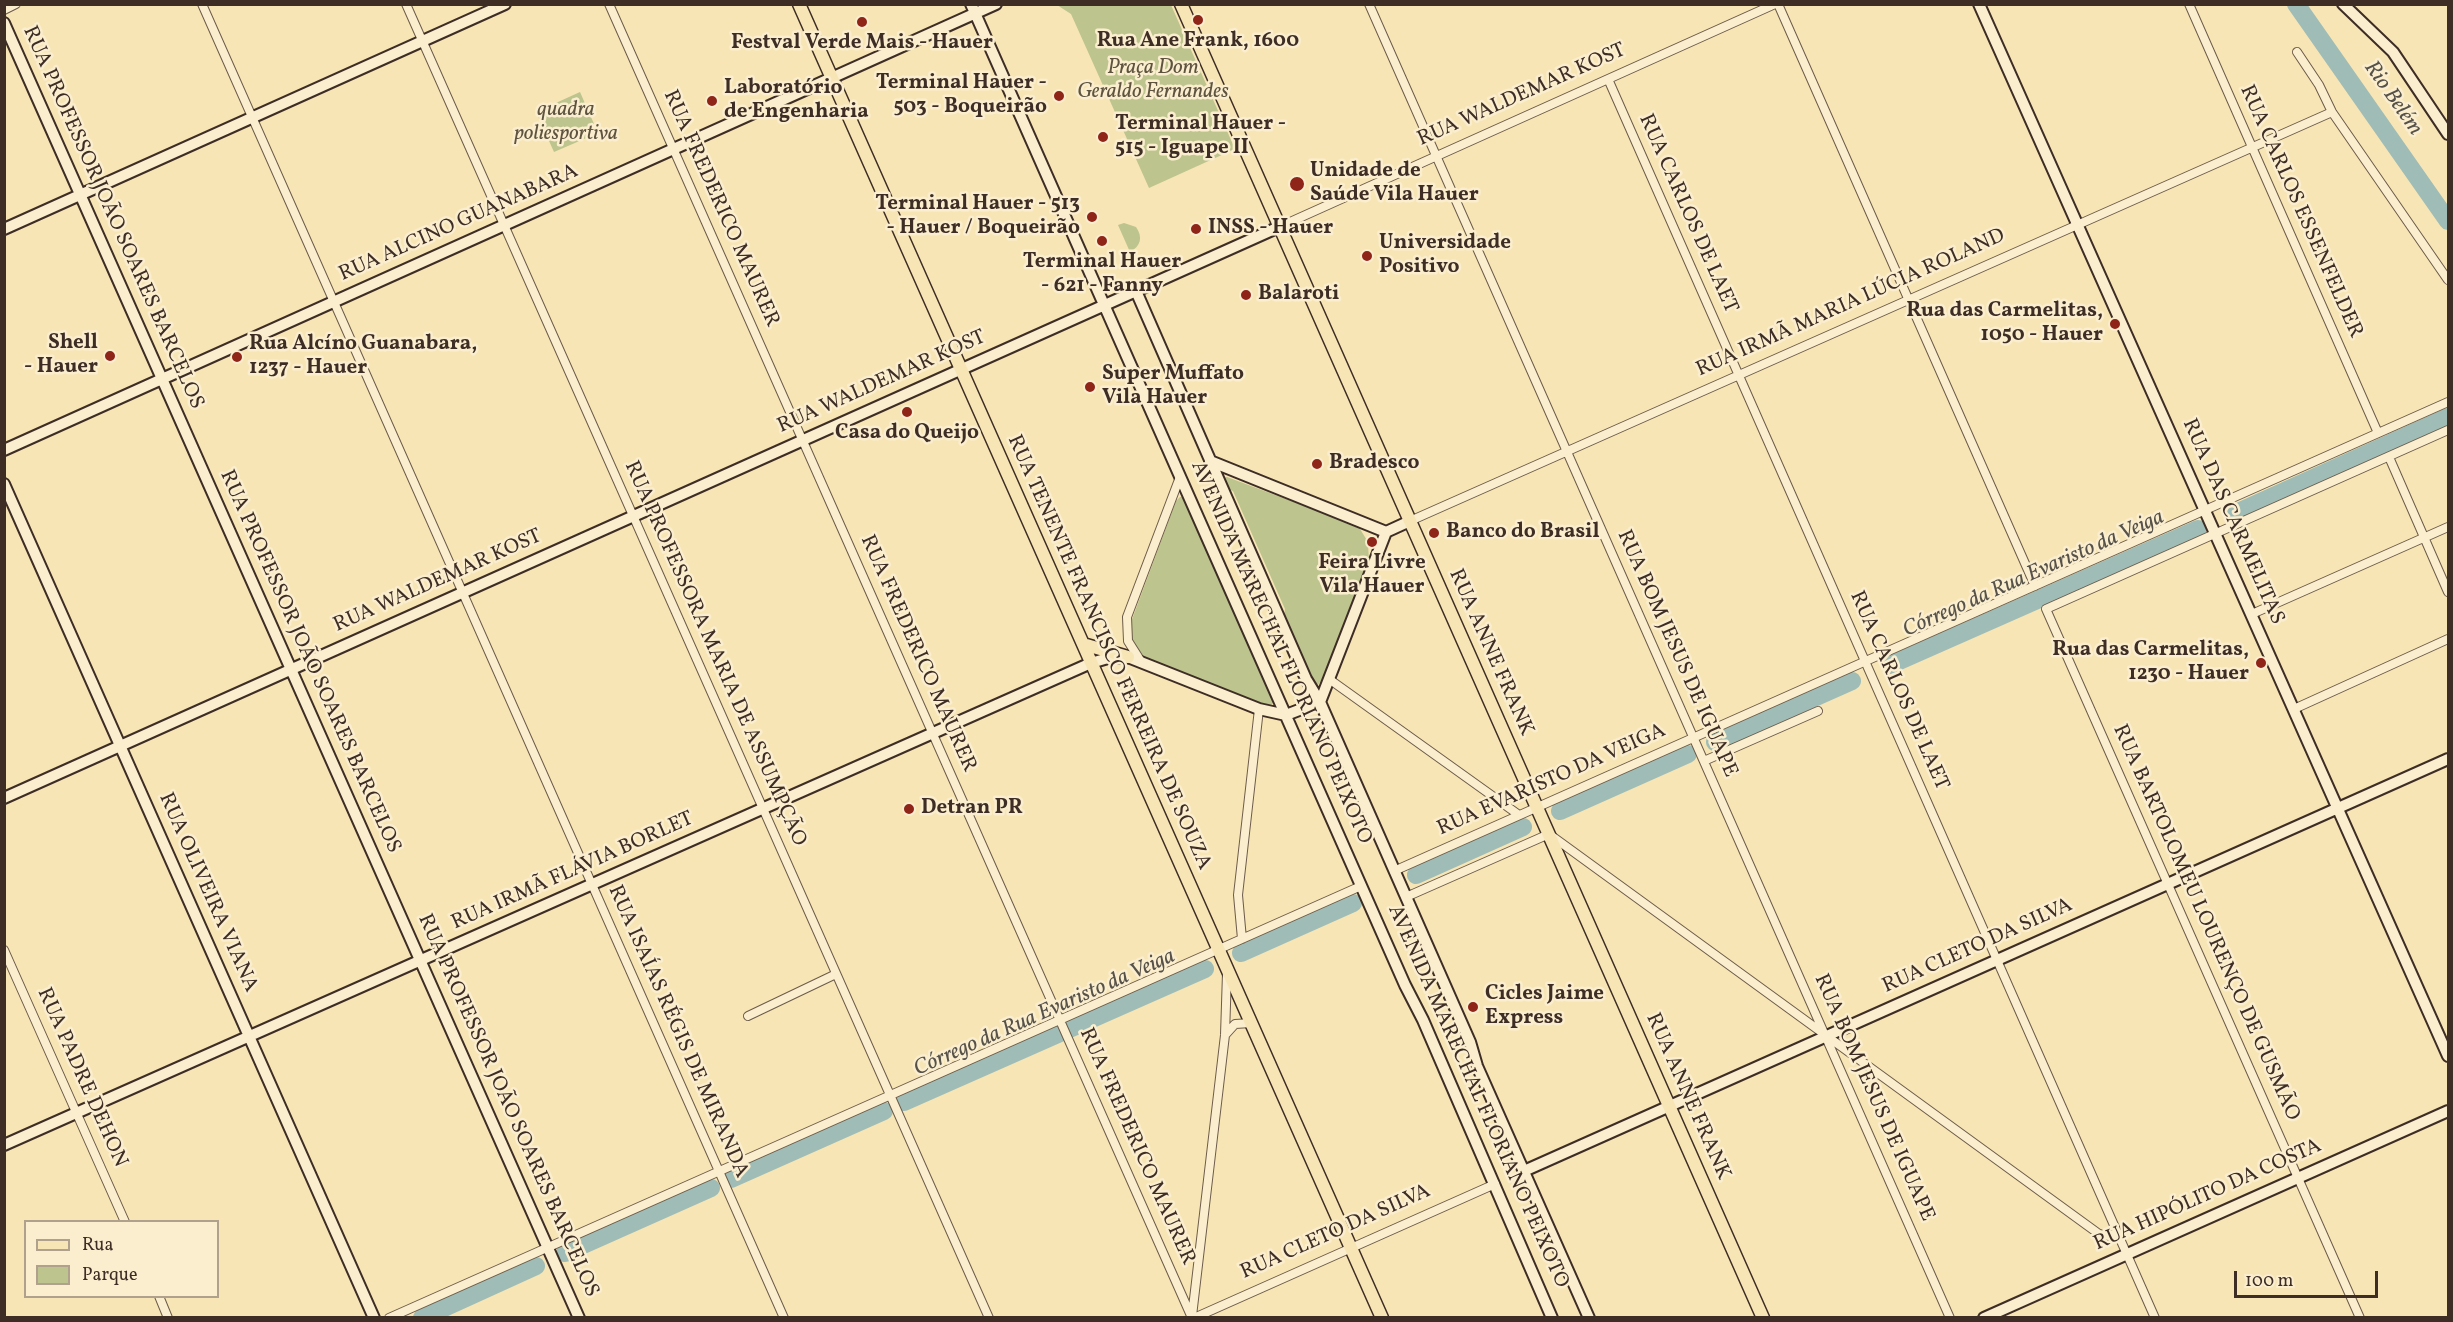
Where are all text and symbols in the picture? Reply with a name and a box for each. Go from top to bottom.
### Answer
marker: Rua Ane Frank, 1600 [1191,13,1205,27]
marker: Festval Verde Mais - Hauer [855,15,869,29]
street label: RUA PROFESSOR JOÃO SOARES BARCELOS [16,23,208,413]
place label: Rua Ane Frank, 1600 [1097,29,1299,55]
place label: Festval Verde Mais - Hauer [731,31,993,57]
street label: RUA WALDEMAR KOST [1414,39,1630,153]
park label: Praça Dom Geraldo Fernandes [1077,56,1229,106]
water label: Rio Belém [2357,57,2427,141]
place label: Terminal Hauer - 503 - Boqueirão [876,71,1047,121]
place label: Laboratório de Engenharia [724,76,869,126]
street label: RUA CARLOS ESSENFELDER [2233,81,2367,343]
street label: RUA FREDERICO MAURER [656,86,784,332]
marker: Terminal Hauer - 503 - Boqueirão [1052,89,1066,103]
marker: Laboratório de Engenharia [705,94,719,108]
park label: quadra poliesportiva [514,98,618,148]
street label: RUA CARLOS DE LAET [1632,111,1742,317]
place label: Terminal Hauer - 515 - Iguape II [1115,112,1286,162]
marker: Terminal Hauer - 515 - Iguape II [1096,130,1110,144]
place label: Unidade de Saúde Vila Hauer [1310,159,1479,209]
street label: RUA ALCINO GUANABARA [335,160,583,288]
marker: Unidade de Saúde Vila Hauer [1288,175,1306,193]
place label: Terminal Hauer - 513 - Hauer / Boqueirão [875,192,1080,242]
marker: Terminal Hauer - 513 - Hauer / Boqueirão [1085,210,1099,224]
place label: INSS - Hauer [1208,216,1333,242]
marker: INSS - Hauer [1189,222,1203,236]
street label: RUA IRMÃ MARIA LÚCIA ROLAND [1693,224,2009,384]
place label: Universidade Positivo [1379,231,1511,281]
marker: Terminal Hauer - 621 - Fanny [1095,234,1109,248]
marker: Universidade Positivo [1360,249,1374,263]
place label: Terminal Hauer - 621 - Fanny [1023,250,1181,300]
place label: Balaroti [1258,282,1339,308]
marker: Balaroti [1239,288,1253,302]
place label: Rua das Carmelitas, 1050 - Hauer [1906,299,2103,349]
marker: Rua das Carmelitas, 1050 - Hauer [2108,317,2122,331]
street label: RUA WALDEMAR KOST [774,326,990,440]
place label: Shell - Hauer [24,331,98,381]
place label: Rua Alcíno Guanabara, 1237 - Hauer [249,332,477,382]
marker: Shell - Hauer [103,349,117,363]
marker: Rua Alcíno Guanabara, 1237 - Hauer [230,350,244,364]
place label: Super Muffato Vila Hauer [1102,362,1244,412]
marker: Super Muffato Vila Hauer [1083,380,1097,394]
marker: Casa do Queijo [900,405,914,419]
street label: RUA DAS CARMELITAS [2175,415,2289,629]
place label: Casa do Queijo [835,421,979,447]
street label: RUA TENENTE FRANCISCO FERREIRA DE SOUZA [1000,432,1216,874]
place label: Bradesco [1329,451,1420,477]
street label: RUA PROFESSORA MARIA DE ASSUMPÇÃO [617,457,811,851]
marker: Bradesco [1310,457,1324,471]
street label: AVENIDA MARECHAL FLORIANO PEIXOTO [1184,458,1376,848]
street label: RUA PROFESSOR JOÃO SOARES BARCELOS [213,467,405,857]
water label: Córrego da Rua Evaristo da Veiga [1899,505,2169,645]
place label: Banco do Brasil [1446,520,1600,546]
street label: RUA WALDEMAR KOST [330,525,546,639]
marker: Banco do Brasil [1427,526,1441,540]
street label: RUA BOM JESUS DE IGUAPE [1610,527,1742,781]
street label: RUA FREDERICO MAURER [853,531,981,777]
marker: Feira Livre Vila Hauer [1365,535,1379,549]
place label: Feira Livre Vila Hauer [1318,551,1426,601]
street label: RUA ANNE FRANK [1442,566,1538,740]
street label: RUA CARLOS DE LAET [1843,588,1953,794]
place label: Rua das Carmelitas, 1230 - Hauer [2052,638,2249,688]
marker: Rua das Carmelitas, 1230 - Hauer [2254,656,2268,670]
street label: RUA EVARISTO DA VEIGA [1434,719,1670,843]
street label: RUA BARTOLOMEU LOURENÇO DE GUSMÃO [2106,721,2304,1125]
street label: RUA OLIVEIRA VIANA [152,789,262,997]
place label: Detran PR [921,796,1023,822]
marker: Detran PR [902,802,916,816]
street label: RUA IRMÃ FLÁVIA BORLET [448,807,698,937]
street label: RUA ISAÍAS RÉGIS DE MIRANDA [601,882,753,1182]
street label: RUA CLETO DA SILVA [1879,894,2077,1000]
street label: AVENIDA MARECHAL FLORIANO PEIXOTO [1381,902,1573,1292]
street label: RUA PROFESSOR JOÃO SOARES BARCELOS [411,911,603,1301]
water label: Córrego da Rua Evaristo da Veiga [910,944,1180,1084]
street label: RUA BOM JESUS DE IGUAPE [1807,971,1939,1225]
place label: Cicles Jaime Express [1485,982,1604,1032]
street label: RUA PADRE DEHON [30,984,132,1172]
marker: Cicles Jaime Express [1466,1000,1480,1014]
street label: RUA ANNE FRANK [1639,1010,1735,1184]
street label: RUA FREDERICO MAURER [1072,1024,1200,1270]
street label: RUA HIPÓLITO DA COSTA [2090,1134,2326,1258]
street label: RUA CLETO DA SILVA [1237,1180,1435,1286]
legend [24,1220,219,1298]
text: Rua [82,1233,113,1258]
scale bar [2237,1259,2381,1297]
text: Parque [82,1263,137,1288]
text: 100 m [2245,1269,2294,1294]

